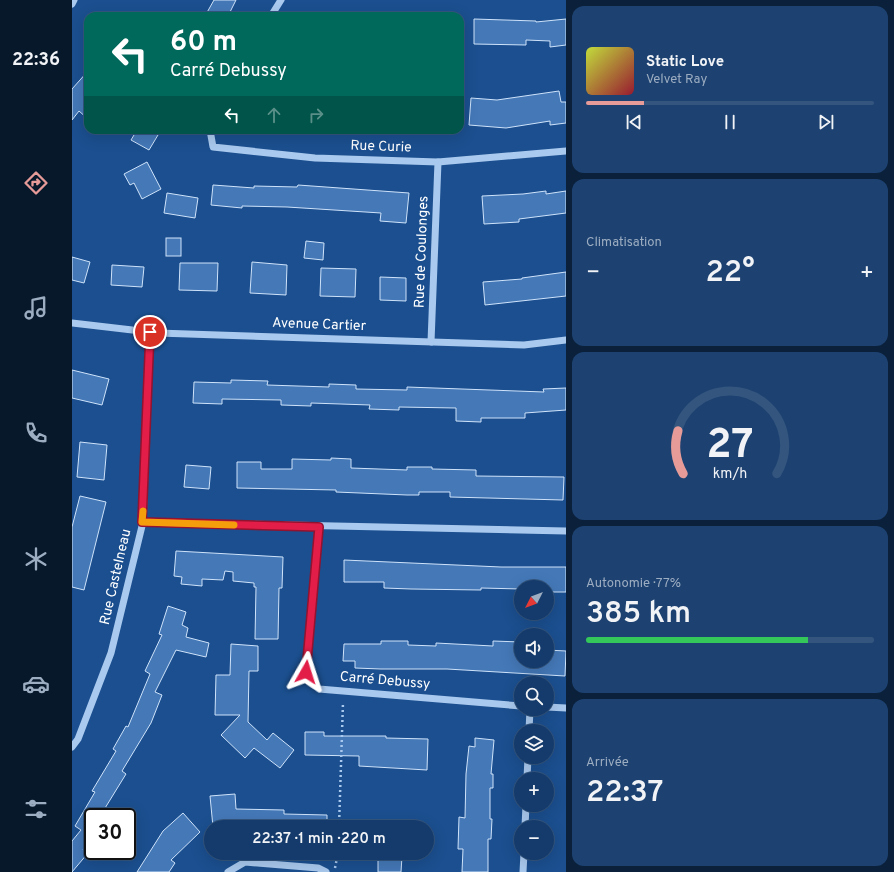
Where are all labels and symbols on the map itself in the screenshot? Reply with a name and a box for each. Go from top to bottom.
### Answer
street label: Rue Curie [350,137,412,157]
street label: Rue de Coulonges [412,195,432,309]
pin [133,315,167,349]
street label: Avenue Cartier [272,315,367,335]
street label: Rue Castelneau [97,527,135,627]
north arrow [514,580,554,620]
position arrow [285,651,327,693]
street label: Carré Debussy [339,669,431,693]
speed limit sign: 30 [84,808,136,860]

